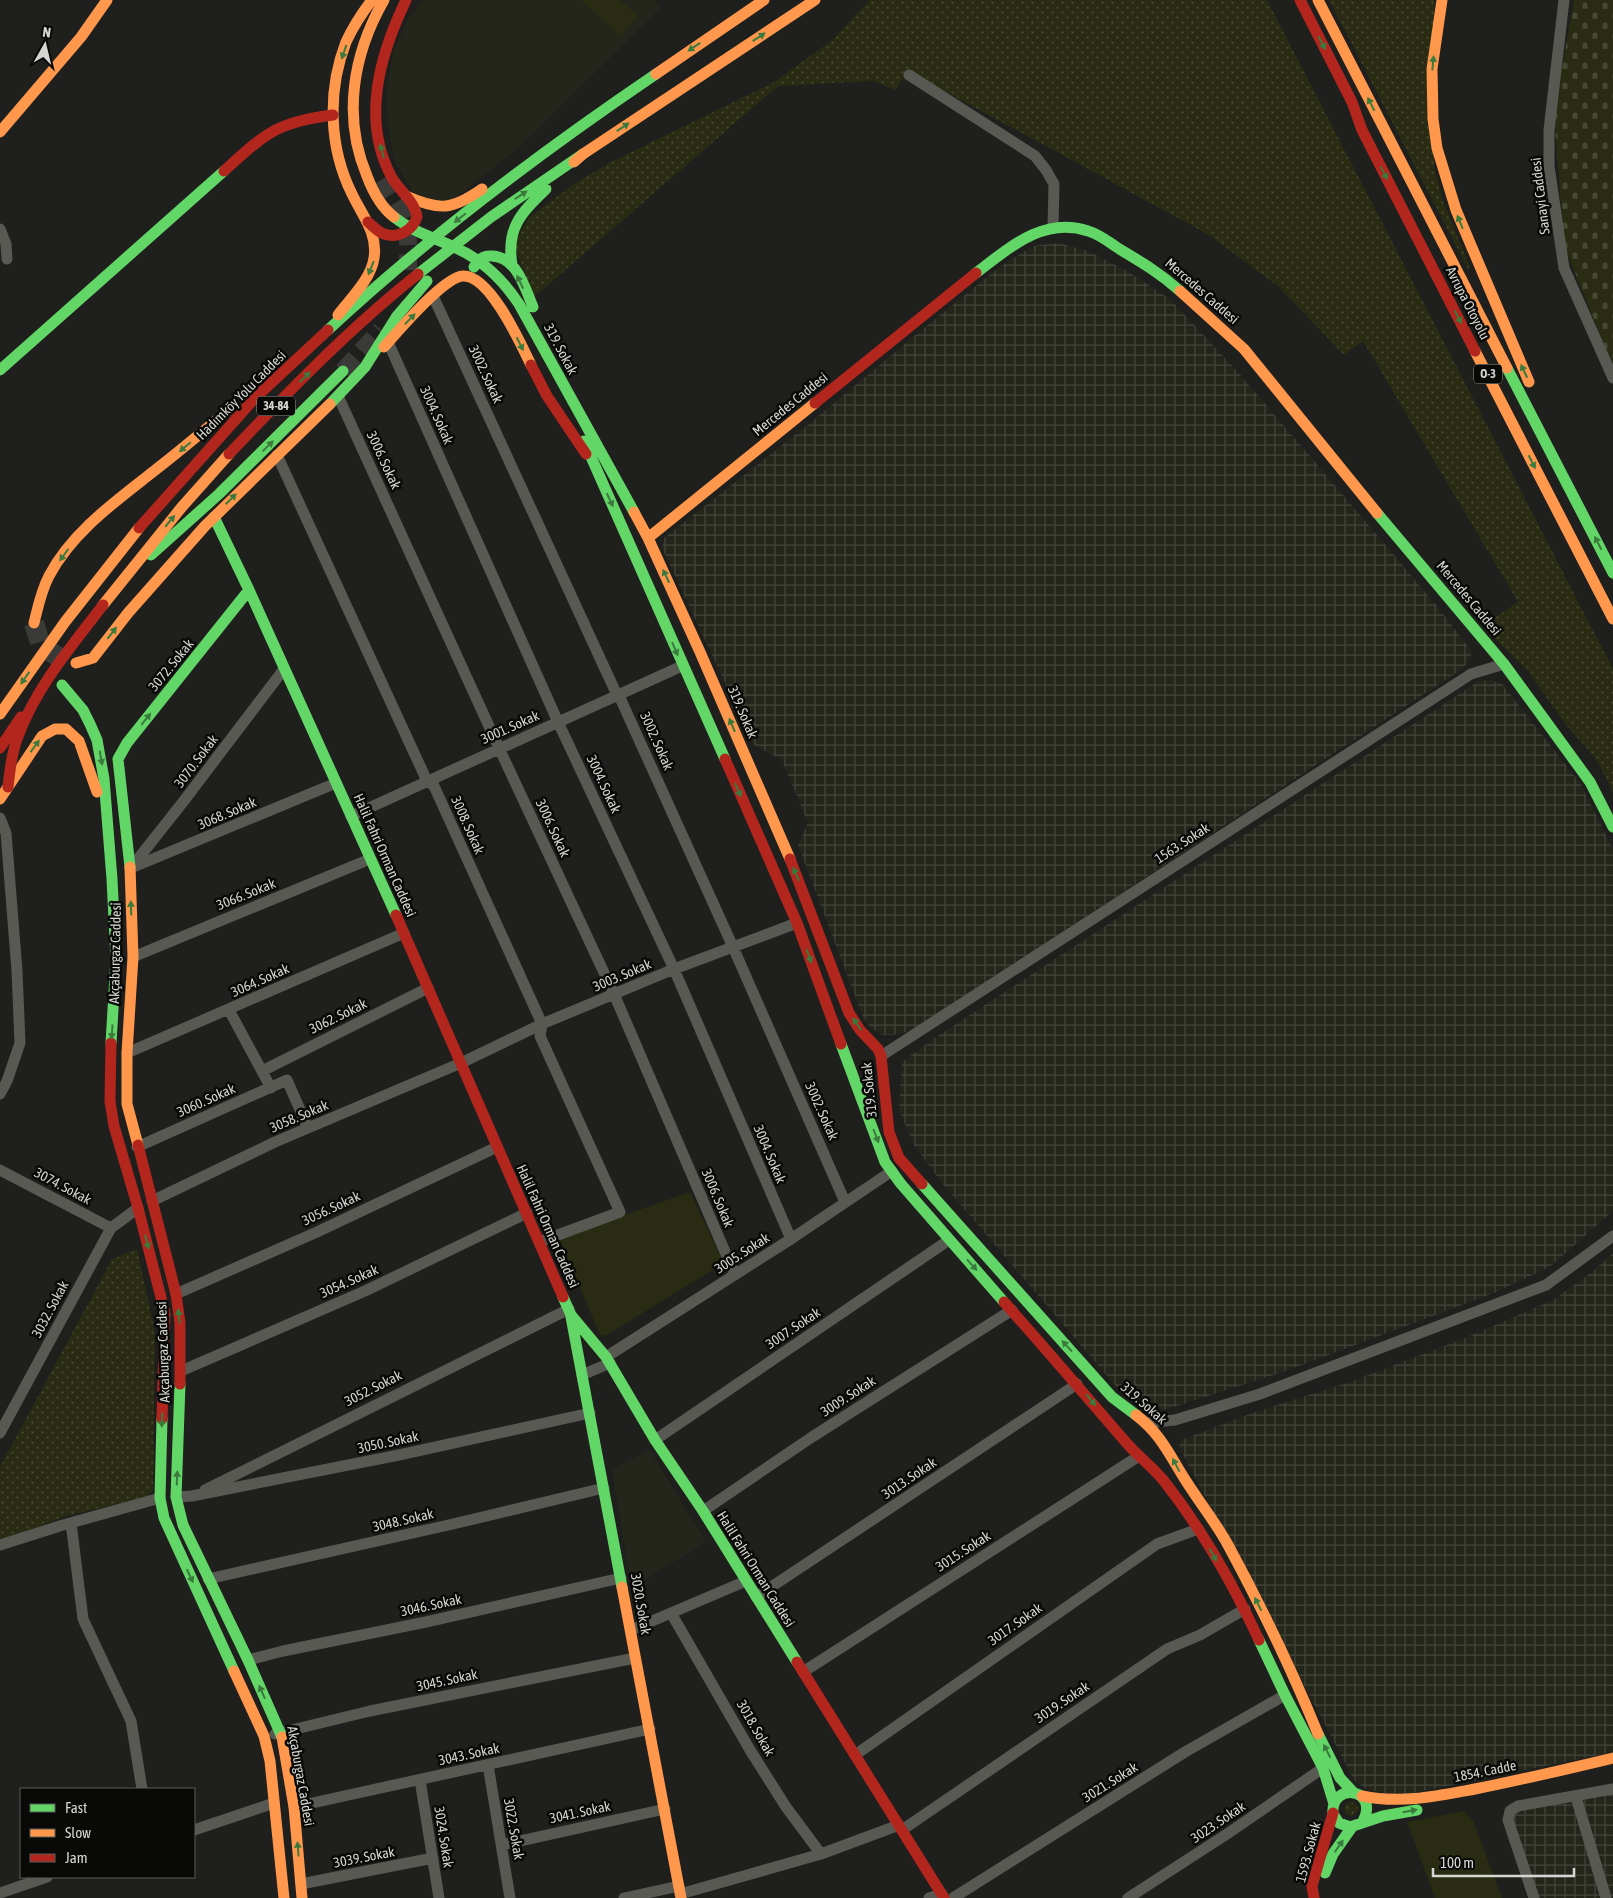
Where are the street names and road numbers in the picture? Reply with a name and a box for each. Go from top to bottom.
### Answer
street label: Sanayi Caddesi [1527,157,1553,235]
street label: Mercedes Caddesi [1162,255,1242,327]
street label: Avrupa Otoyolu [1443,264,1493,342]
street label: 319. Sokak [541,321,581,377]
street label: 3002. Sokak [466,343,506,405]
street label: Hadımköy Yolu Caddesi [193,347,289,443]
road number: O-3 [1474,364,1502,384]
street label: Mercedes Caddesi [749,369,831,439]
street label: 3004. Sokak [417,383,457,447]
road number: 34-84 [257,396,295,416]
street label: 3006. Sokak [364,429,404,491]
street label: Mercedes Caddesi [1433,558,1505,638]
street label: 3072. Sokak [145,636,197,694]
street label: 319. Sokak [725,683,761,741]
street label: 3001. Sokak [478,707,542,747]
street label: 3002. Sokak [637,709,677,773]
street label: 3070. Sokak [171,731,221,791]
street label: 3004. Sokak [584,753,624,815]
street label: Halil Fahri Orman Caddesi [351,791,419,919]
street label: 3008. Sokak [448,793,488,857]
street label: 3068. Sokak [195,794,259,832]
street label: 3006. Sokak [533,797,573,859]
street label: 1563. Sokak [1152,819,1212,867]
street label: 3066. Sokak [214,875,278,913]
street label: Akçaburgaz Caddesi [106,902,124,1004]
street label: 3003. Sokak [590,956,654,994]
street label: 3064. Sokak [228,960,292,1000]
street label: 3062. Sokak [307,995,369,1037]
street label: 319. Sokak [858,1062,880,1118]
street label: 3002. Sokak [802,1079,842,1143]
street label: 3060. Sokak [174,1080,238,1120]
street label: 3058. Sokak [267,1097,331,1135]
street label: 3004. Sokak [751,1122,789,1186]
street label: Halil Fahri Orman Caddesi [514,1162,582,1290]
street label: 3074. Sokak [32,1164,94,1208]
street label: 3006. Sokak [699,1166,737,1230]
street label: 3056. Sokak [300,1188,362,1228]
street label: 3005. Sokak [712,1229,772,1277]
street label: 3054. Sokak [317,1261,381,1301]
street label: 3032. Sokak [28,1278,72,1340]
street label: Akçaburgaz Caddesi [153,1301,173,1403]
street label: 3007. Sokak [763,1304,823,1352]
street label: 3052. Sokak [342,1367,404,1409]
street label: 3009. Sokak [818,1372,878,1420]
street label: 319. Sokak [1118,1379,1170,1427]
street label: 3050. Sokak [356,1428,420,1456]
street label: 3013. Sokak [879,1454,939,1502]
street label: 3048. Sokak [371,1505,435,1535]
street label: Halil Fahri Orman Caddesi [714,1508,798,1630]
street label: 3015. Sokak [933,1527,993,1575]
street label: 3020. Sokak [628,1572,654,1636]
street label: 3046. Sokak [399,1591,463,1619]
street label: 3017. Sokak [985,1600,1045,1648]
street label: 3045. Sokak [415,1666,479,1694]
street label: 3019. Sokak [1032,1678,1092,1726]
street label: 3018. Sokak [734,1697,778,1759]
street label: Akçaburgaz Caddesi [284,1725,318,1827]
street label: 3043. Sokak [437,1740,501,1768]
street label: 1854. Cadde [1452,1757,1518,1785]
street label: 3021. Sokak [1079,1759,1141,1805]
street label: 3022. Sokak [501,1797,527,1861]
street label: 3041. Sokak [548,1798,612,1826]
street label: 3023. Sokak [1188,1798,1248,1846]
street label: 3024. Sokak [431,1805,457,1869]
street label: 1593. Sokak [1292,1820,1324,1884]
street label: 3039. Sokak [332,1843,396,1871]

